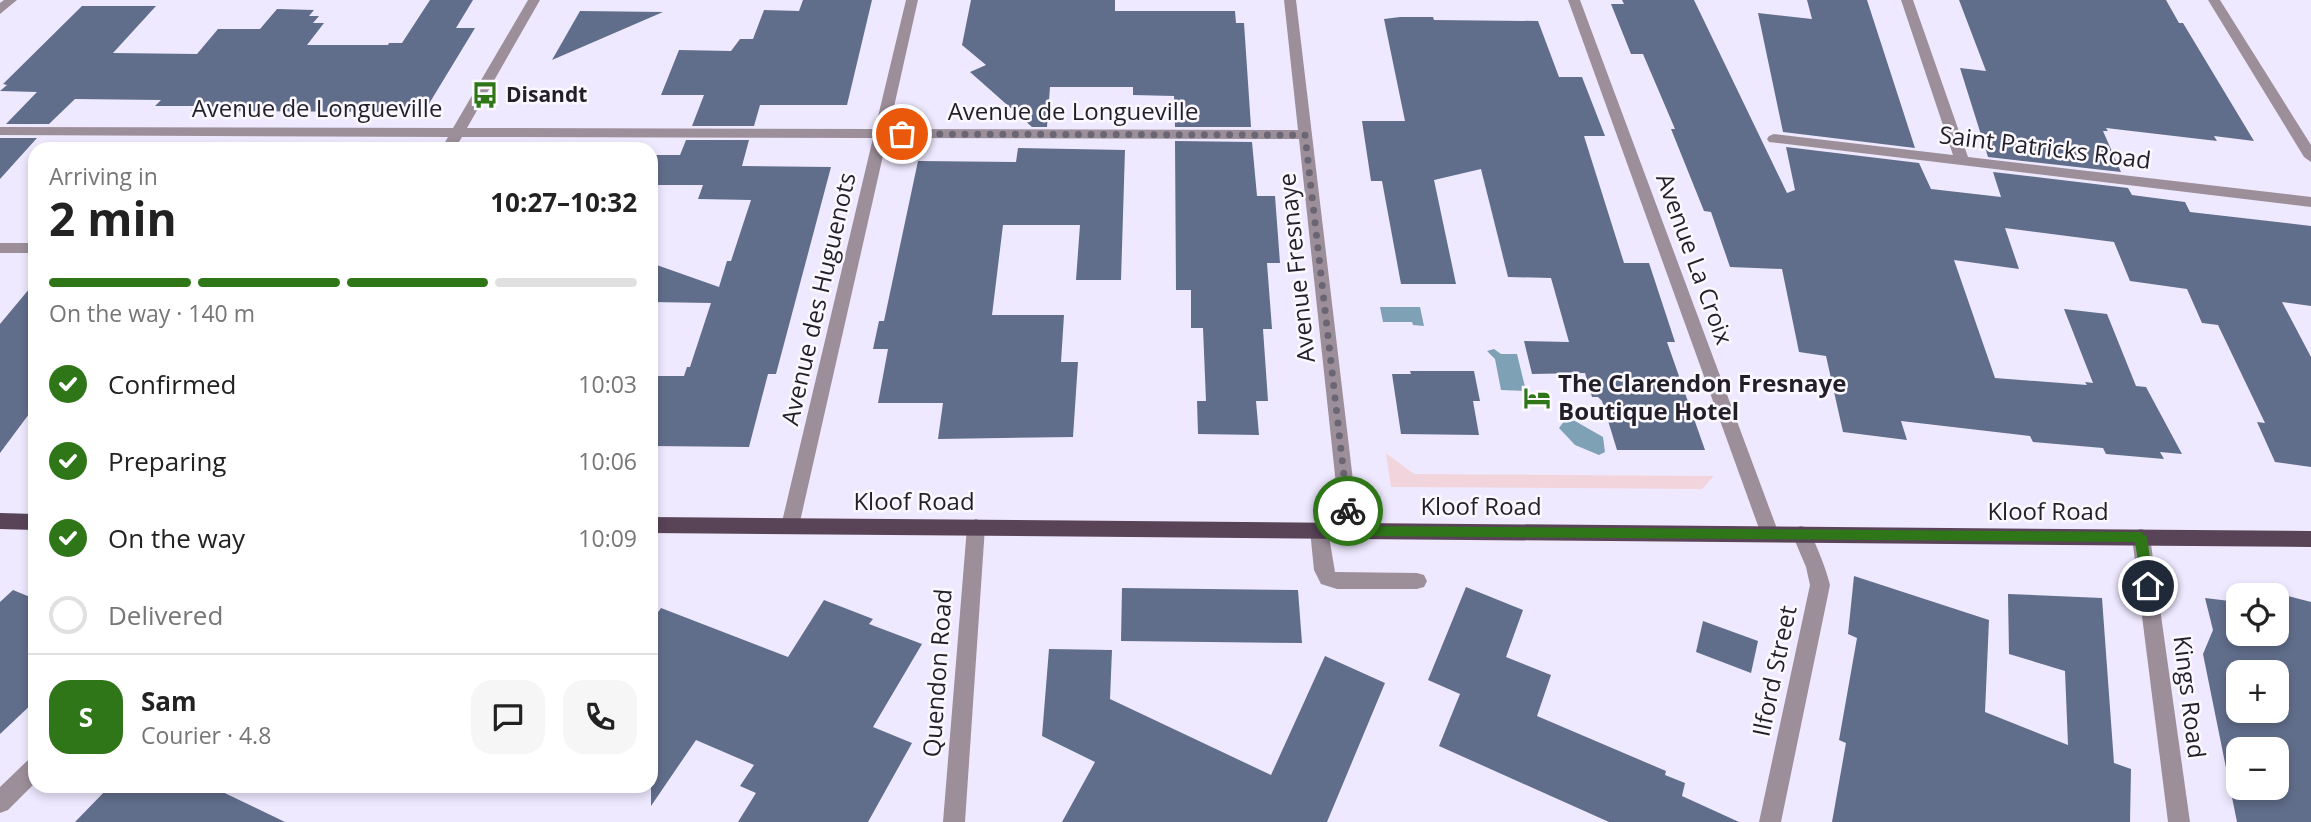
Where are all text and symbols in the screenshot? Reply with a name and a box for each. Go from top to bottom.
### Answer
bus stop icon: Disandt [470,80,500,110]
place label: Disandt [506,80,587,108]
street label: Avenue de Longueville [192,91,442,124]
street label: Avenue de Longueville [948,94,1198,127]
pin [872,104,932,164]
icon: bag [883,115,921,153]
street label: Saint Patricks Road [1937,117,2153,176]
text: Arriving in [49,160,158,192]
street label: Avenue La Croix [1649,168,1742,349]
street label: Avenue des Huguenots [772,169,863,428]
street label: Avenue Fresnaye [1269,172,1322,365]
text: 10:27–10:32 [490,184,637,220]
text: 2 min [49,187,177,249]
text: On the way · 140 m [49,297,255,329]
icon: check [49,365,87,403]
text: Confirmed [108,366,236,402]
place label: The Clarendon Fresnaye Boutique Hotel [1558,366,1846,427]
text: 10:03 [578,368,637,400]
hotel icon: The Clarendon Fresnaye Boutique Hotel [1522,383,1552,413]
icon: check [49,442,87,480]
text: Preparing [108,443,226,479]
text: 10:06 [578,445,637,477]
courier [1313,476,1383,546]
street label: Kloof Road [853,484,975,517]
street label: Kloof Road [1420,489,1542,522]
icon: bike [1329,492,1367,530]
street label: Kloof Road [1987,494,2109,527]
icon: check [49,519,87,557]
text: On the way [108,520,245,556]
text: 10:09 [578,522,637,554]
pin [2118,556,2178,616]
icon: home [2129,567,2167,605]
map controls [2226,583,2289,800]
button: locate [2226,583,2289,646]
street label: Quendon Road [914,587,959,758]
text: Delivered [108,597,223,633]
street label: Ilford Street [1744,602,1804,739]
street label: Kings Road [2167,634,2214,760]
button: + [2226,660,2289,723]
button: chat [471,680,545,754]
button: phone [563,680,637,754]
text: Sam [141,683,197,719]
text: S [79,699,93,735]
text: Courier · 4.8 [141,719,271,751]
button: − [2226,737,2289,800]

